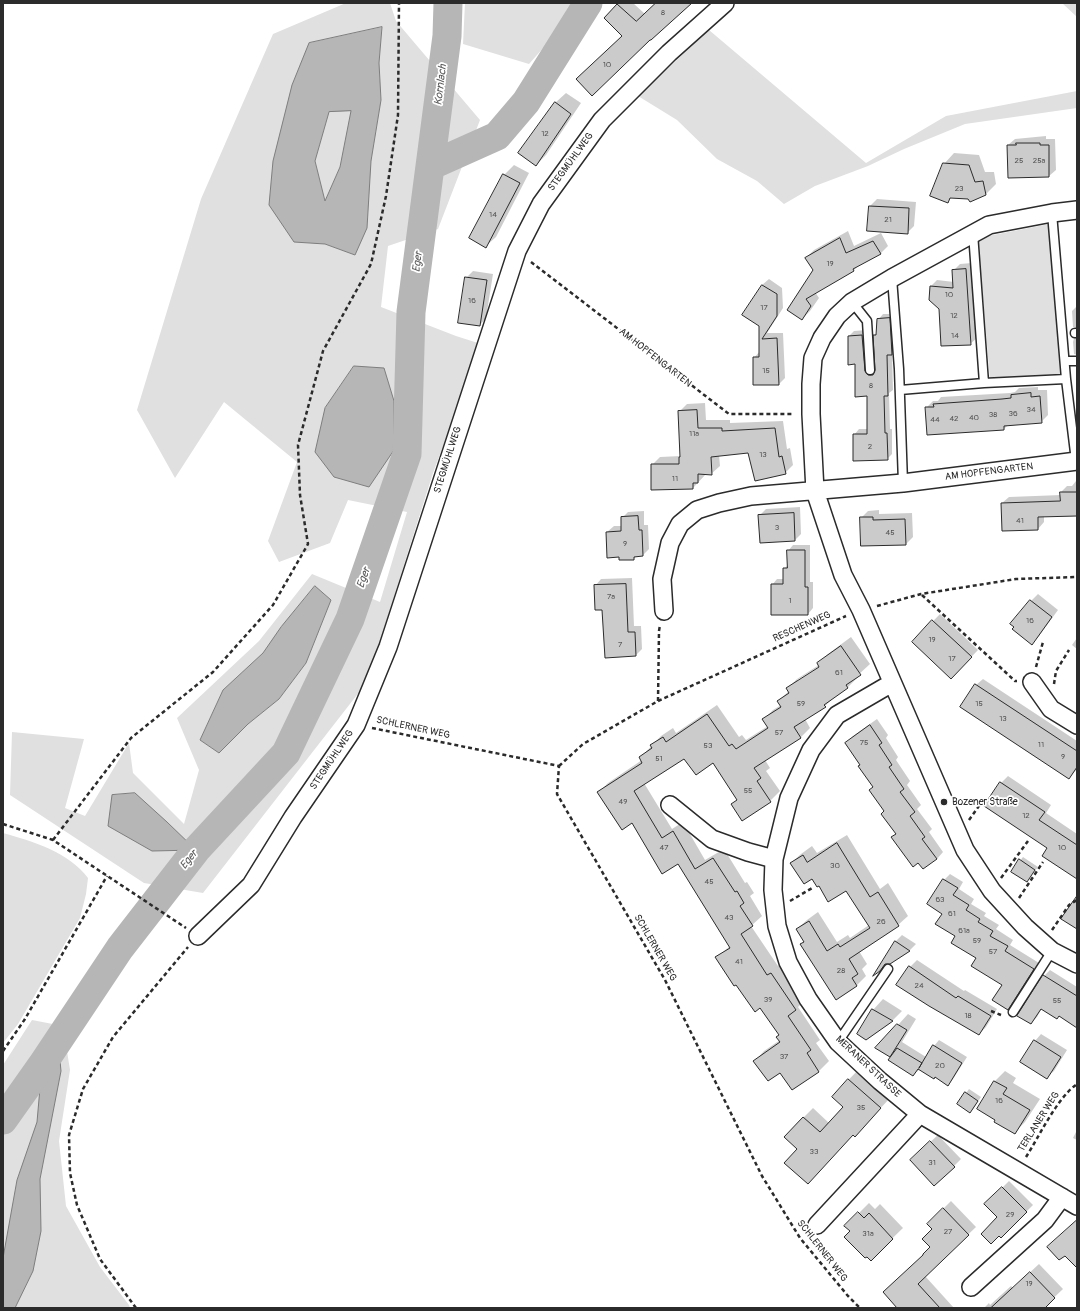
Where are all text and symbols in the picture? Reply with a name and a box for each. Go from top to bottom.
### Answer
house number: 8 [661,8,665,18]
house number: 10 [603,60,611,70]
water label: Kornlach [432,64,450,106]
house number: 12 [541,129,549,139]
street label: STEGMÜHLWEG [546,130,596,194]
house number: 25 [1015,156,1023,166]
house number: 25a [1033,156,1045,166]
house number: 23 [955,184,963,194]
house number: 14 [489,210,497,220]
house number: 21 [884,215,892,225]
water label: Eger [410,251,426,273]
house number: 19 [826,259,834,269]
house number: 10 [945,290,953,300]
house number: 16 [468,296,476,306]
house number: 17 [760,303,768,313]
house number: 12 [950,311,958,321]
street label: AM HOPFENGARTEN [616,326,694,390]
house number: 14 [951,331,959,341]
house number: 15 [762,366,770,376]
house number: 8 [869,381,873,391]
house number: 34 [1026,405,1036,415]
house number: 36 [1008,409,1018,419]
house number: 38 [989,410,997,420]
house number: 40 [969,413,979,423]
house number: 42 [949,414,959,424]
house number: 44 [930,415,940,425]
street label: STEGMÜHLWEG [432,425,464,495]
house number: 11a [689,429,699,439]
house number: 2 [868,442,872,452]
house number: 13 [759,450,767,460]
street label: AM HOPFENGARTEN [944,461,1034,483]
house number: 11 [672,474,678,484]
house number: 41 [1016,516,1024,526]
house number: 3 [775,523,779,533]
house number: 45 [886,528,894,538]
house number: 9 [623,539,627,549]
water label: Eger [354,566,374,590]
house number: 7a [607,592,615,602]
house number: 1 [788,596,792,606]
street label: RESCHENWEG [771,609,833,645]
house number: 16 [1026,616,1034,626]
house number: 19 [928,635,936,645]
house number: 7 [618,640,622,650]
house number: 17 [948,654,956,664]
house number: 61 [835,668,843,678]
house number: 59 [797,699,805,709]
house number: 15 [975,699,983,709]
street label: SCHLERNER WEG [375,714,451,742]
house number: 13 [999,714,1007,724]
street label: STEGMÜHLWEG [308,728,356,792]
house number: 57 [775,728,783,738]
house number: 75 [860,738,868,748]
house number: 11 [1038,740,1044,750]
house number: 53 [704,741,712,751]
house number: 9 [1061,752,1065,762]
house number: 51 [655,754,663,764]
house number: 55 [744,786,752,796]
place label: Bozener Straße [952,796,1018,808]
house number: 49 [619,797,627,807]
marker: Bozener Straße [939,797,949,807]
house number: 12 [1022,811,1030,821]
house number: 47 [660,843,668,853]
house number: 10 [1058,843,1066,853]
water label: Eger [177,848,201,872]
house number: 30 [830,861,840,871]
house number: 45 [705,877,713,887]
house number: 63 [935,895,945,905]
house number: 61 [948,909,956,919]
street label: SCHLERNER WEG [631,912,679,984]
house number: 43 [724,913,734,923]
house number: 26 [876,917,886,927]
house number: 61a [958,926,970,936]
house number: 59 [973,936,981,946]
house number: 57 [989,947,997,957]
house number: 41 [735,957,743,967]
house number: 28 [837,966,845,976]
house number: 24 [914,981,924,991]
house number: 39 [764,995,772,1005]
house number: 55 [1053,996,1061,1006]
house number: 18 [964,1011,972,1021]
street label: MERANER STRASSE [833,1034,903,1100]
house number: 37 [780,1052,788,1062]
house number: 20 [935,1061,945,1071]
street label: TERLANER WEG [1016,1090,1062,1154]
house number: 16 [995,1096,1003,1106]
house number: 35 [857,1103,865,1113]
house number: 33 [810,1147,818,1157]
house number: 31 [928,1158,936,1168]
house number: 29 [1006,1210,1014,1220]
street label: SCHLERNER WEG [794,1218,850,1284]
house number: 27 [944,1227,952,1237]
house number: 31a [862,1229,874,1239]
house number: 19 [1025,1279,1033,1289]

